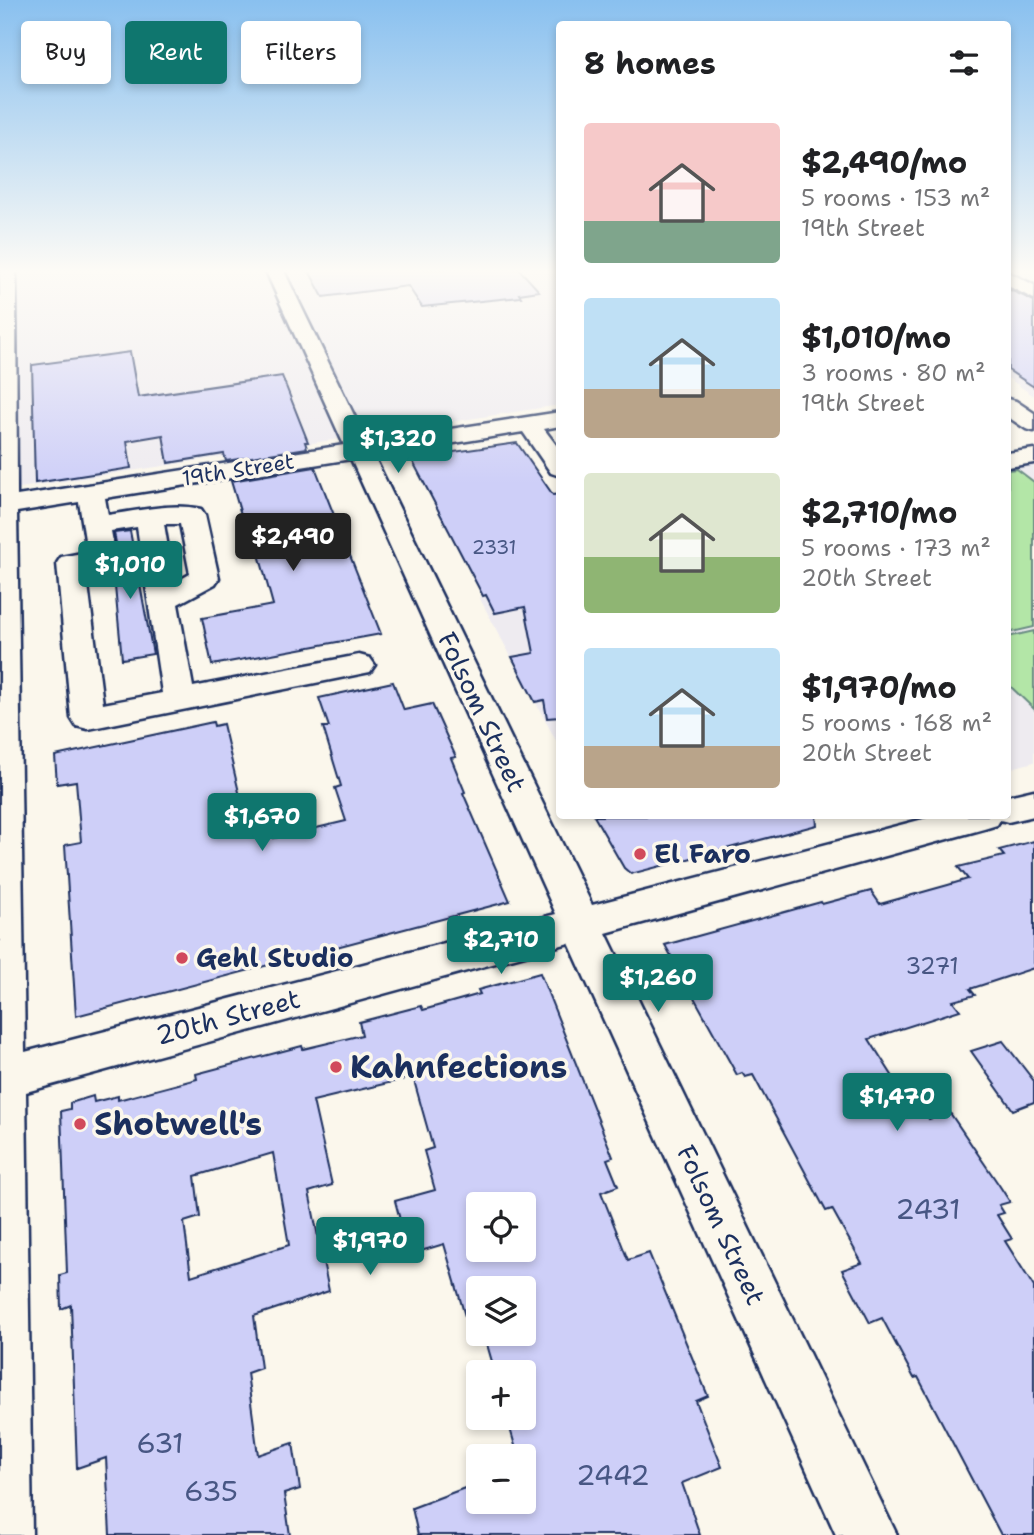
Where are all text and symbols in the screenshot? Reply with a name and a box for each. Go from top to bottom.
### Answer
chip: Buy [21,21,111,84]
chip: Rent [125,21,227,84]
chip: Filters [241,21,361,84]
text: 8 homes [584,43,716,84]
icon: filters [945,44,983,82]
text: $2,490/mo [801,142,967,183]
icon: home [640,151,724,235]
text: 5 rooms · 153 m² [801,183,990,213]
text: 19th Street [801,213,925,243]
text: $1,010/mo [801,317,951,358]
icon: home [640,326,724,410]
text: 3 rooms · 80 m² [801,358,986,388]
text: 19th Street [801,388,925,418]
pin: $1,320 [341,416,455,475]
text: $1,320 [359,423,437,453]
street label: 19th Street [180,447,296,493]
text: $2,710/mo [801,492,957,533]
icon: home [640,501,724,585]
pin: $2,490 [236,514,350,573]
text: $2,490 [251,521,335,551]
text: 5 rooms · 173 m² [801,533,991,563]
house number: 2331 [472,535,516,560]
pin: $1,010 [73,542,187,601]
text: $1,010 [94,549,166,579]
text: 20th Street [801,563,932,593]
street label: Folsom Street [430,626,535,798]
text: $1,970/mo [801,667,957,708]
icon: home [640,676,724,760]
text: 5 rooms · 168 m² [801,708,992,738]
text: 20th Street [801,738,932,768]
pin: $1,670 [205,794,319,853]
text: $1,670 [223,801,301,831]
place label: El Faro [654,836,751,871]
marker: El Faro [632,846,648,862]
pin: $2,710 [444,916,558,976]
text: $2,710 [463,924,539,954]
place label: Gehl Studio [196,940,354,975]
marker: Gehl Studio [174,950,190,966]
house number: 3271 [905,951,959,981]
pin: $1,260 [601,954,715,1014]
text: $1,260 [619,962,697,992]
street label: 20th Street [152,980,304,1053]
place label: Kahnfections [350,1045,567,1088]
marker: Kahnfections [328,1059,344,1075]
pin: $1,470 [840,1074,954,1133]
text: $1,470 [859,1081,935,1111]
place label: Shotwell's [94,1102,262,1145]
marker: Shotwell's [72,1116,88,1132]
street label: Folsom Street [669,1139,774,1311]
house number: 2431 [895,1190,961,1228]
map controls [466,1192,536,1514]
button: locate [466,1192,536,1262]
pin: $1,970 [313,1218,427,1277]
text: $1,970 [332,1225,408,1255]
button: layers [466,1276,536,1346]
button: + [466,1360,536,1430]
house number: 631 [136,1424,184,1462]
button: − [466,1444,536,1514]
house number: 2442 [576,1456,650,1494]
house number: 635 [184,1472,238,1510]

